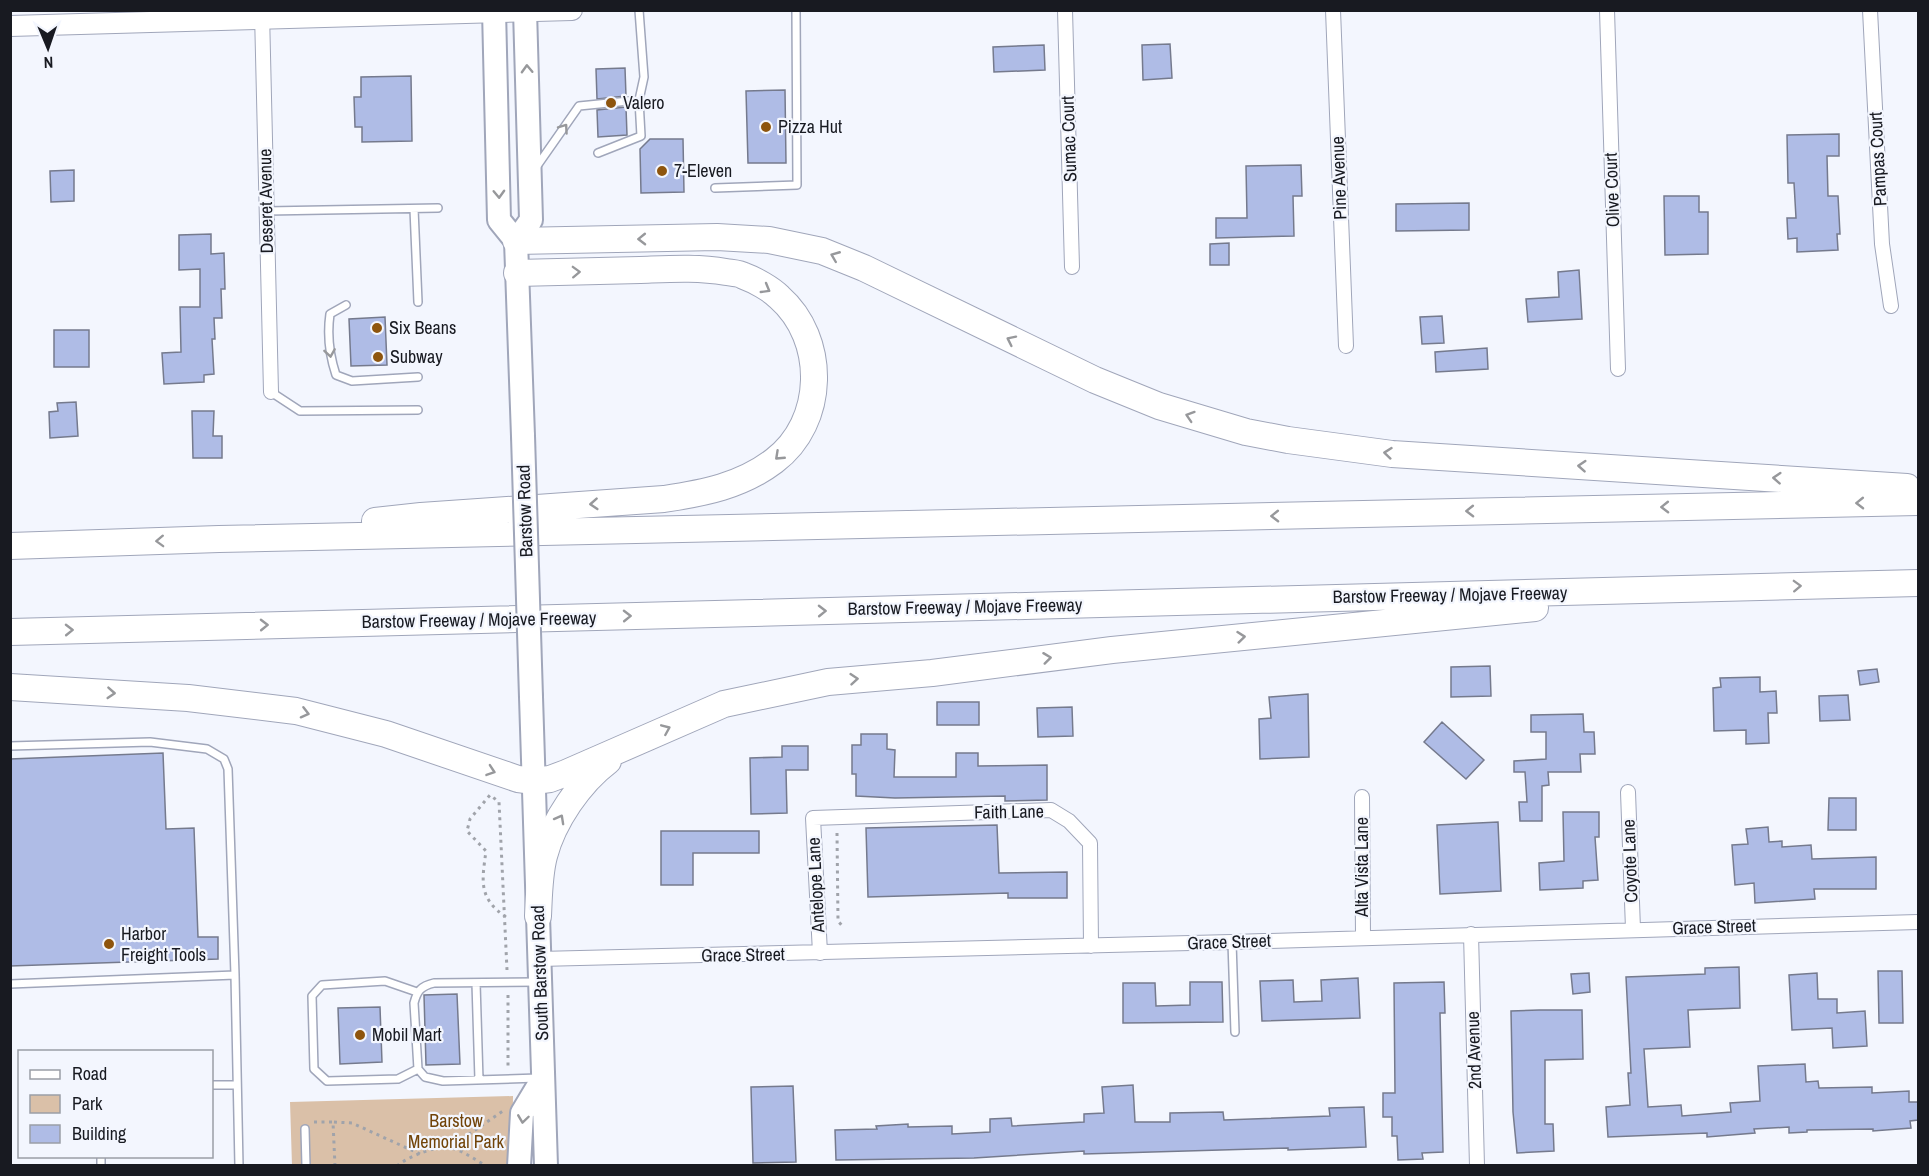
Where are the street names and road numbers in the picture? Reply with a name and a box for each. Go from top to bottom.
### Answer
street label: Sumac Court [1055,96,1082,182]
street label: Pampas Court [1863,111,1892,207]
street label: Pine Avenue [1325,136,1352,220]
street label: Deseret Avenue [252,148,279,254]
street label: Olive Court [1598,152,1625,228]
street label: Barstow Road [510,464,539,558]
street label: Barstow Freeway / Mojave Freeway [1332,580,1568,609]
street label: Barstow Freeway / Mojave Freeway [847,592,1083,621]
street label: Barstow Freeway / Mojave Freeway [361,605,597,634]
street label: Faith Lane [974,798,1044,825]
street label: Alta Vista Lane [1349,817,1374,918]
street label: Coyote Lane [1616,819,1643,903]
street label: Antelope Lane [801,837,831,934]
street label: South Barstow Road [525,905,554,1041]
street label: Grace Street [1672,913,1756,940]
street label: Grace Street [1187,928,1271,955]
street label: Grace Street [701,941,785,968]
street label: 2nd Avenue [1460,1011,1487,1089]

